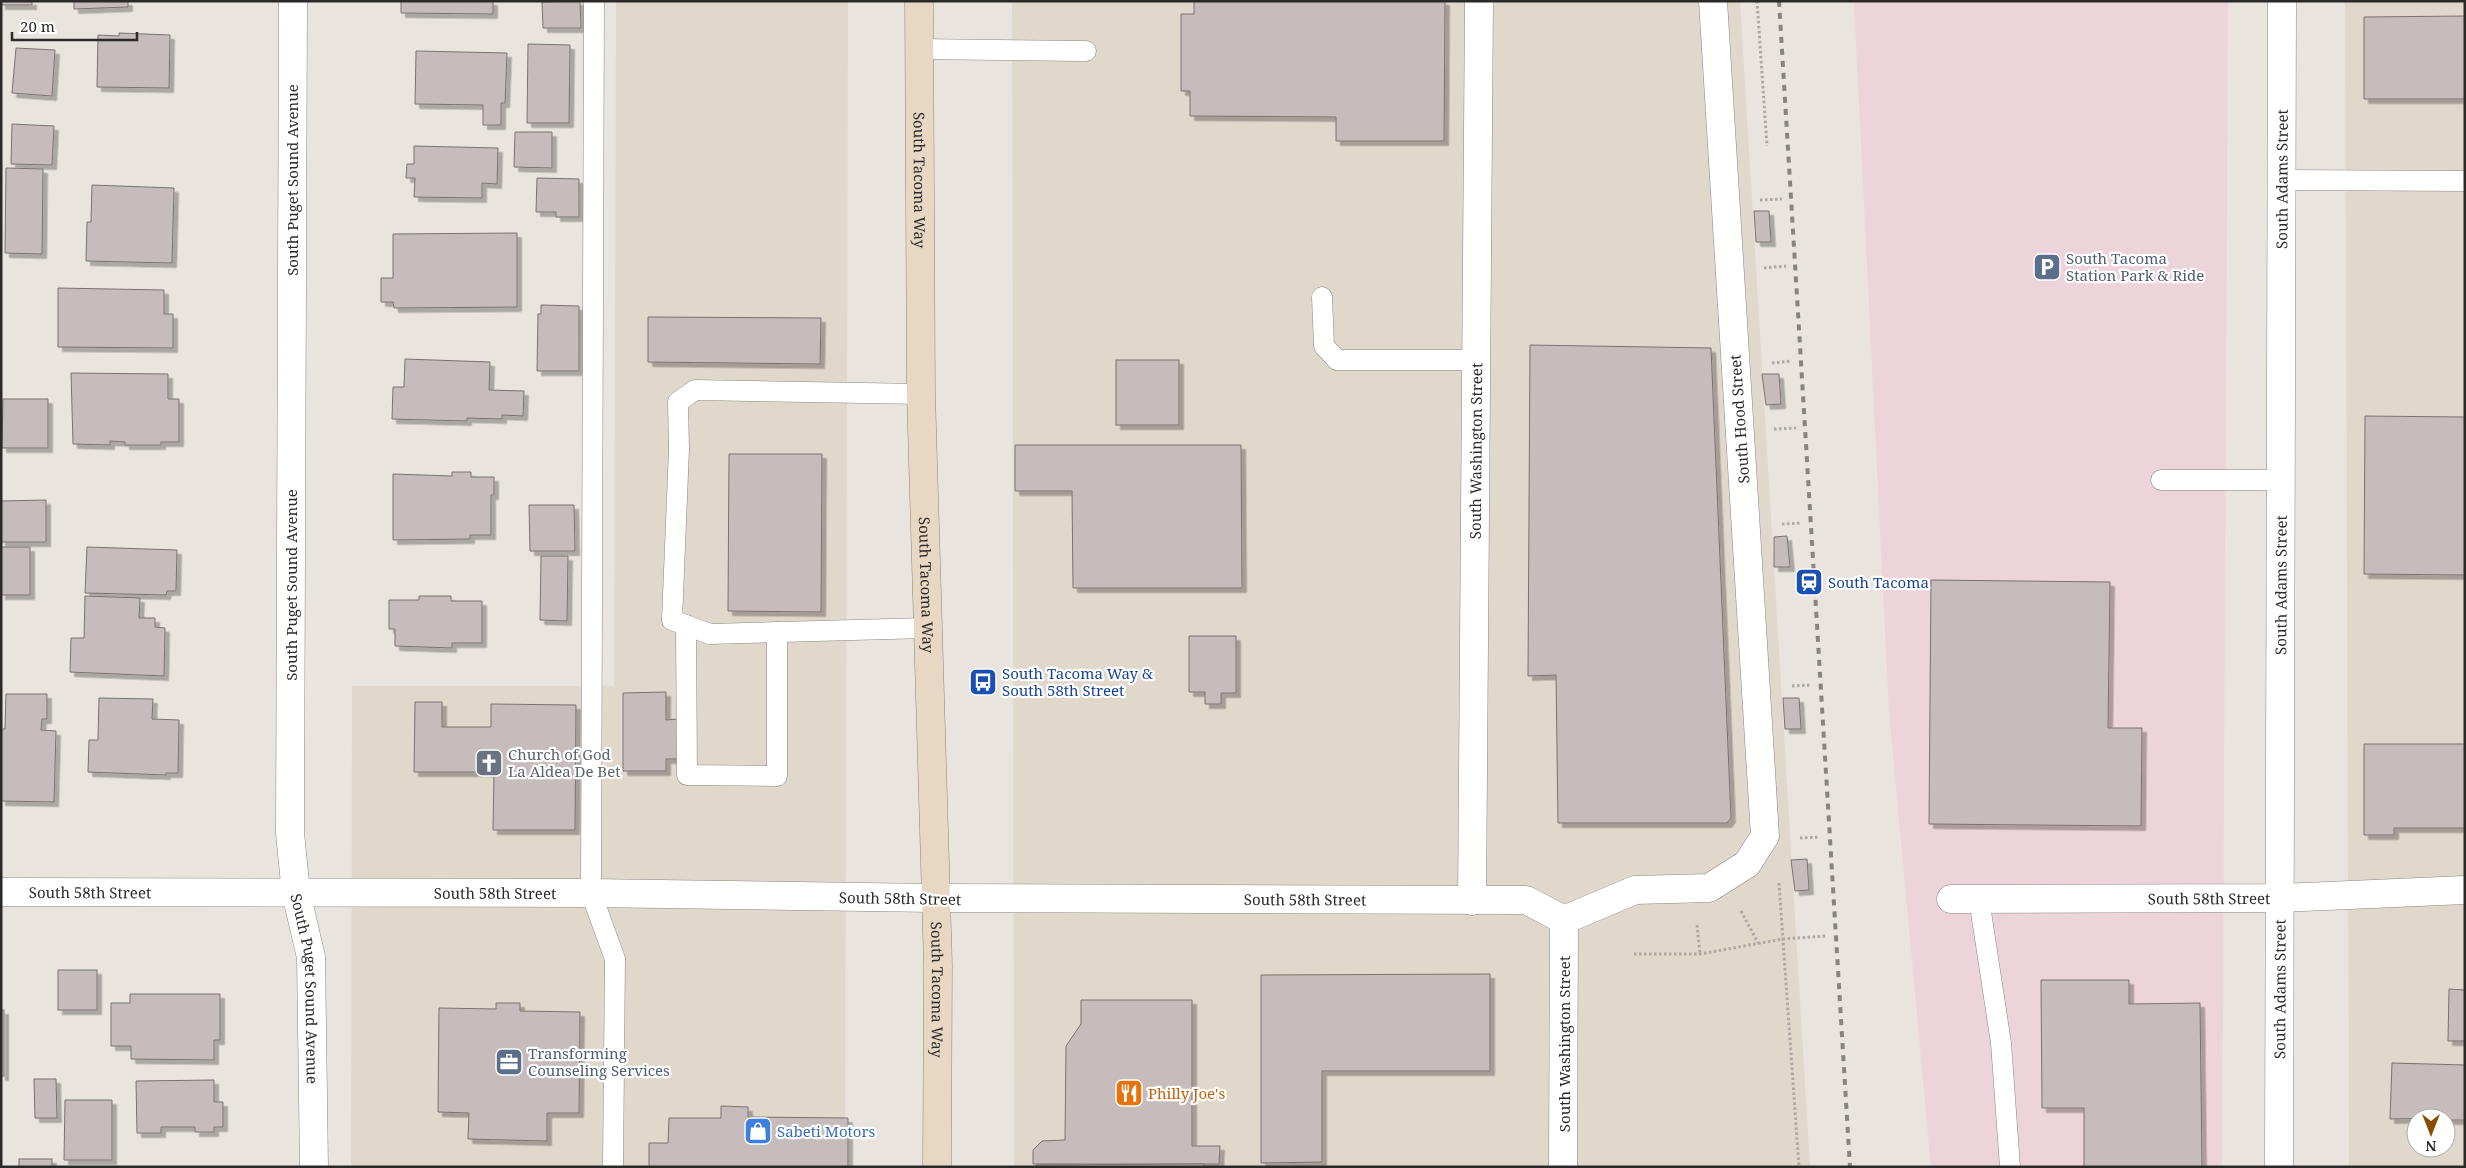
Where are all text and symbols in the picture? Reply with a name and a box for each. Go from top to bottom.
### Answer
scale bar [12,10,138,42]
text: 20 m [20,16,55,36]
street label: South Puget Sound Avenue [282,84,302,276]
street label: South Adams Street [2271,109,2292,249]
street label: South Tacoma Way [910,112,930,249]
place label: South Tacoma Station Park & Ride [2066,248,2204,285]
parking icon: South Tacoma Station Park & Ride [2032,252,2062,282]
street label: South Hood Street [1725,354,1753,484]
street label: South Washington Street [1465,363,1486,539]
street label: South Puget Sound Avenue [281,489,301,681]
street label: South Adams Street [2270,515,2291,655]
street label: South Tacoma Way [915,517,939,654]
station icon: South Tacoma [1794,567,1824,597]
place label: South Tacoma [1828,572,1929,592]
place label: South Tacoma Way & South 58th Street [1002,663,1153,700]
bus stop icon: South Tacoma Way & South 58th Street [968,667,998,697]
place label: Church of God La Aldea De Bet [508,744,620,781]
church icon: Church of God La Aldea De Bet [474,748,504,778]
street label: South 58th Street [29,882,151,902]
street label: South 58th Street [434,883,556,903]
street label: South 58th Street [839,887,961,909]
street label: South 58th Street [2148,888,2270,908]
street label: South 58th Street [1244,889,1366,909]
street label: South Puget Sound Avenue [286,891,323,1084]
street label: South Adams Street [2269,919,2290,1059]
street label: South Tacoma Way [927,921,948,1058]
street label: South Washington Street [1554,956,1574,1132]
place label: Transforming Counseling Services [528,1043,670,1080]
office icon: Transforming Counseling Services [494,1047,524,1077]
restaurant icon: Philly Joe's [1114,1078,1144,1108]
place label: Philly Joe's [1148,1083,1225,1103]
north arrow [2406,1108,2456,1158]
shop icon: Sabeti Motors [743,1116,773,1146]
place label: Sabeti Motors [777,1121,876,1141]
text: N [2425,1137,2437,1156]

